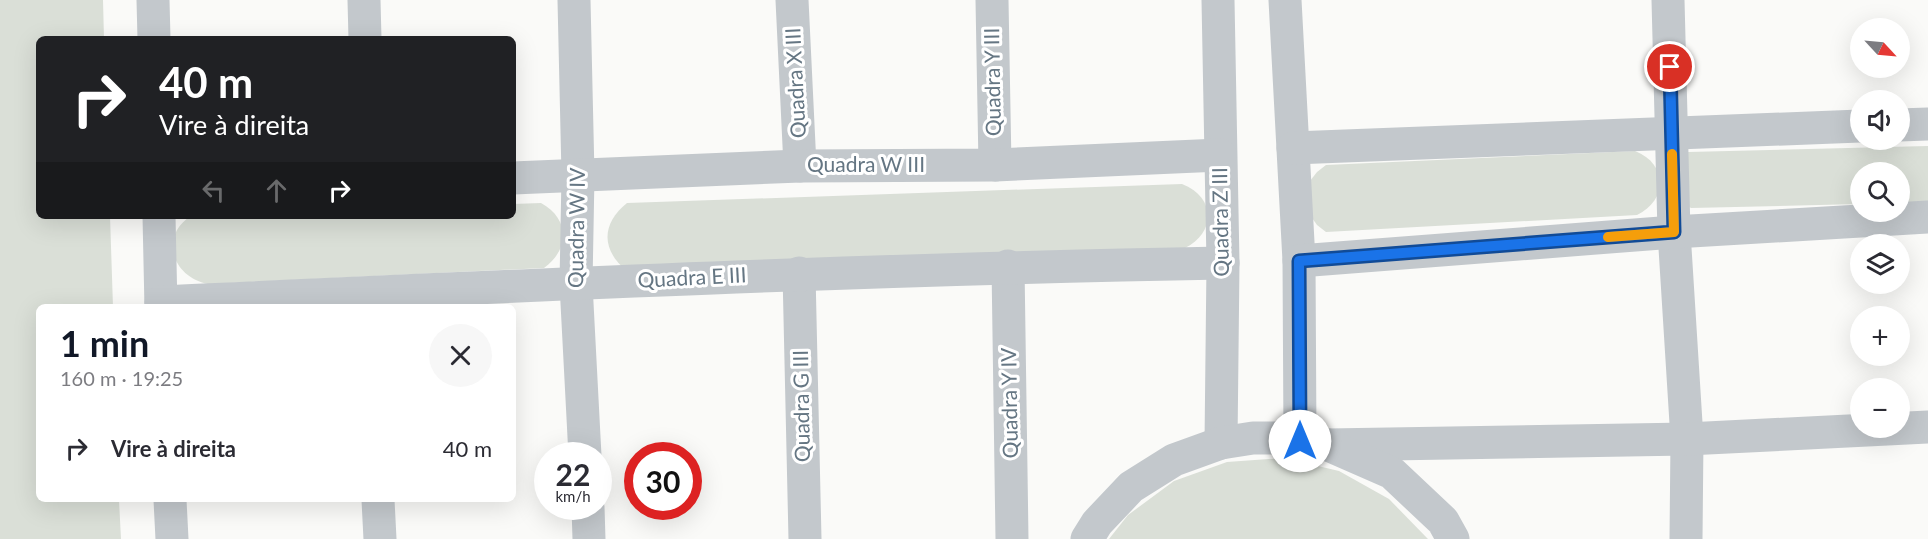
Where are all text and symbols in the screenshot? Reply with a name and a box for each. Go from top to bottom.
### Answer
north arrow [1850,18,1910,78]
map controls [1850,18,1910,438]
street label: Quadra X III [779,27,810,139]
street label: Quadra Y III [978,28,1005,136]
pin [1644,41,1695,92]
icon: arrive [1653,50,1686,83]
text: 40 m [159,57,253,107]
icon: right [60,60,138,138]
button: sound [1850,90,1910,150]
text: Vire à direita [159,108,309,141]
street label: Quadra W III [807,151,925,176]
button: search [1850,162,1910,222]
street label: Quadra W IV [562,167,589,288]
street label: Quadra Z III [1206,167,1233,277]
icon: left [197,174,230,207]
icon: ahead [260,174,293,207]
icon: right [323,174,356,207]
button: layers [1850,234,1910,294]
street label: Quadra E III [637,261,747,292]
button: + [1850,306,1910,366]
text: 1 min [60,321,149,365]
button: close [429,324,492,387]
street label: Quadra Y IV [995,347,1022,459]
street label: Quadra G III [787,350,814,462]
text: 160 m · 19:25 [60,366,183,390]
button: − [1850,378,1910,438]
position arrow [1268,409,1332,473]
icon: right [60,432,93,465]
text: Vire à direita [111,435,236,462]
text: 40 m [443,435,492,462]
speed limit sign: 30 [624,442,702,520]
text: 22 [556,456,590,492]
text: km/h [555,487,591,505]

